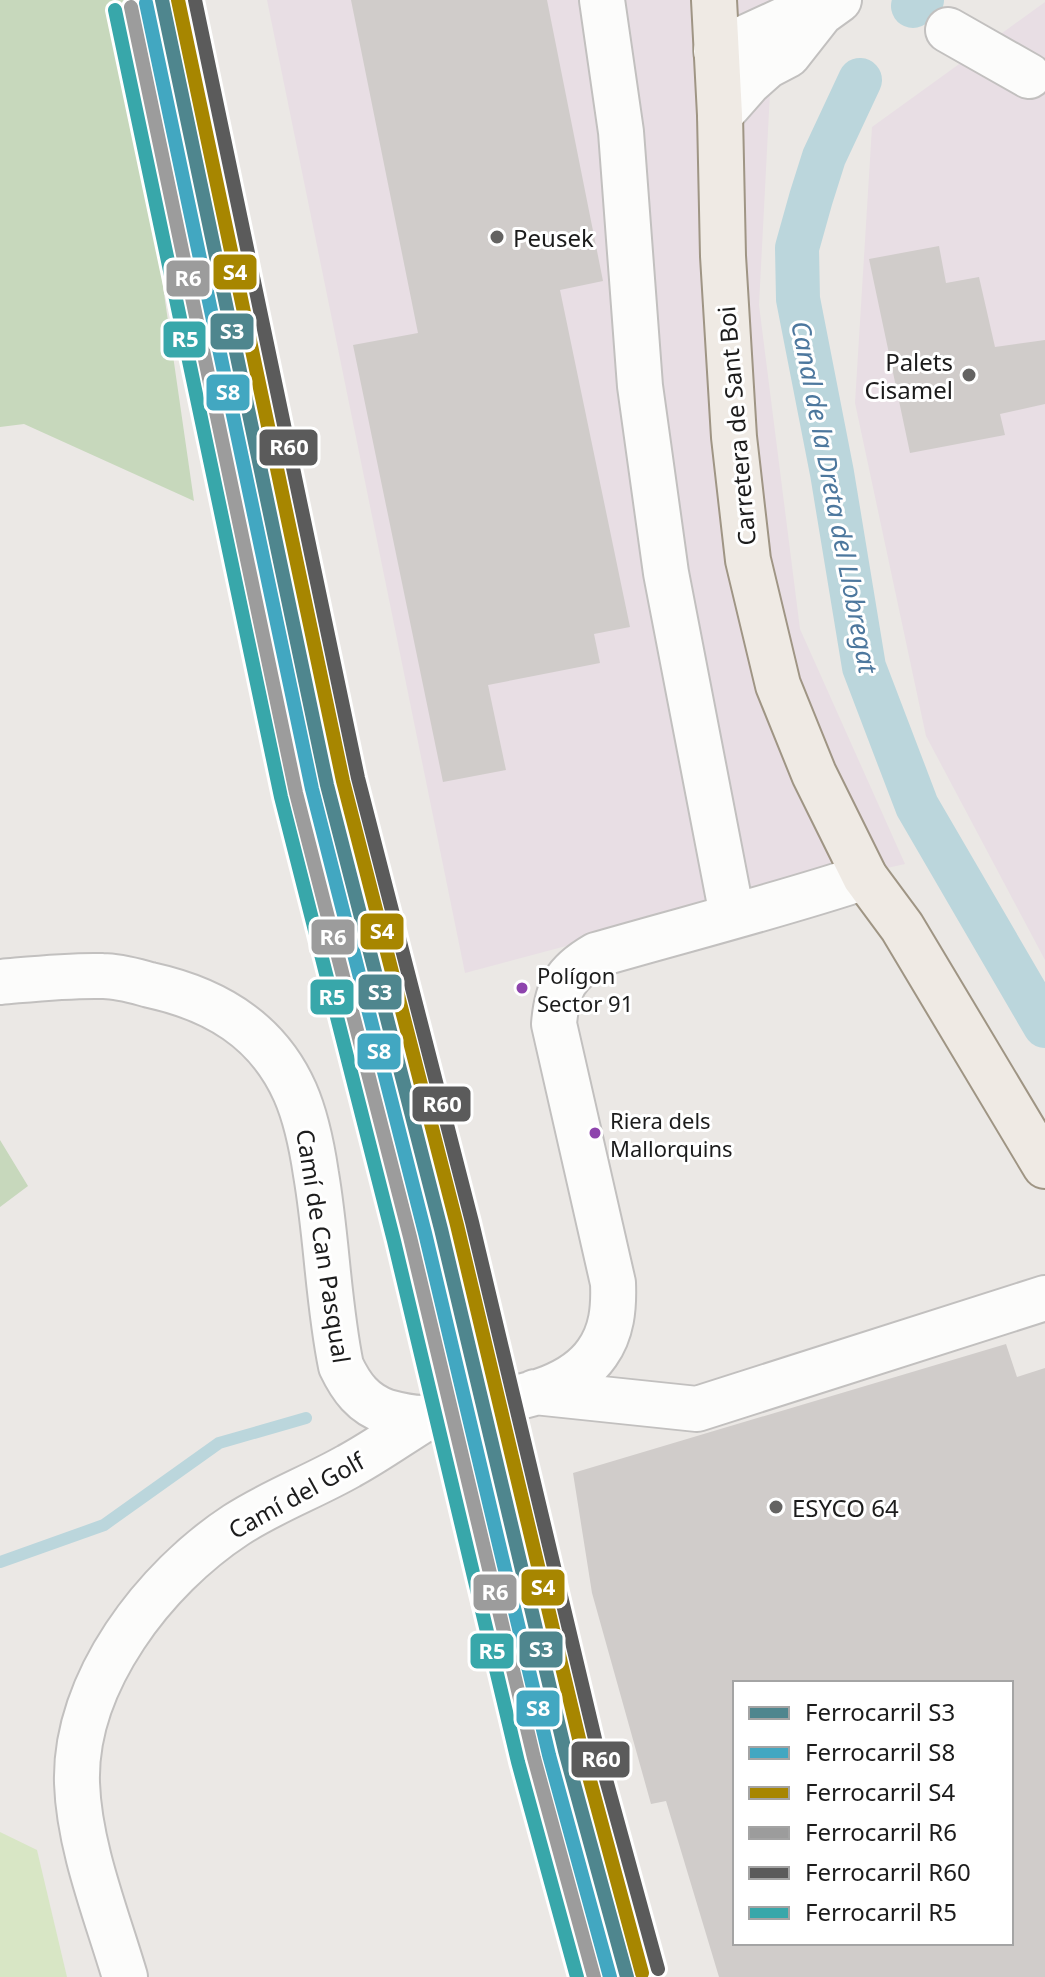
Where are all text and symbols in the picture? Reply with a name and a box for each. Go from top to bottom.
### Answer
place label: Peusek [513,221,594,254]
marker: Peusek [488,228,506,246]
line badge: S4 [212,253,258,291]
text: S4 [223,256,248,286]
line badge: R6 [165,259,211,298]
text: R6 [174,262,202,292]
street label: Carretera de Sant Boi [709,305,763,547]
line badge: S3 [209,312,255,351]
text: S3 [220,315,244,345]
water label: Canal de la Dreta del Llobregat [783,318,887,678]
line badge: R5 [162,320,207,359]
text: R5 [171,323,199,353]
place label: Palets Cisamel [865,345,953,406]
marker: Palets Cisamel [960,366,978,384]
line badge: S8 [205,373,251,412]
text: S8 [216,376,240,406]
line badge: R60 [258,428,319,467]
text: R60 [269,431,309,461]
line badge: S4 [359,912,405,951]
text: S4 [370,915,395,945]
line badge: R6 [310,918,356,956]
text: R6 [319,921,347,951]
place label: Polígon Sector 91 [537,960,633,1018]
line badge: S3 [357,973,403,1011]
text: S3 [368,976,392,1006]
line badge: R5 [309,978,355,1016]
marker: Polígon Sector 91 [514,980,530,996]
text: R5 [318,981,346,1011]
line badge: S8 [356,1032,402,1071]
text: S8 [367,1035,391,1065]
line badge: R60 [411,1085,472,1123]
text: R60 [422,1088,462,1118]
place label: Riera dels Mallorquins [610,1105,733,1163]
marker: Riera dels Mallorquins [587,1125,603,1141]
street label: Camí de Can Pasqual [289,1127,359,1365]
street label: Camí del Golf [222,1443,371,1546]
place label: ESYCO 64 [792,1491,899,1524]
marker: ESYCO 64 [767,1498,785,1516]
line badge: S4 [520,1568,566,1607]
text: S4 [531,1571,556,1601]
line badge: R6 [472,1573,518,1612]
text: R6 [481,1576,509,1606]
line badge: S3 [518,1630,564,1669]
line badge: R5 [469,1632,515,1670]
text: S3 [529,1633,553,1663]
text: R5 [478,1635,506,1665]
legend [733,1681,1013,1945]
line badge: S8 [515,1689,561,1728]
text: S8 [526,1692,550,1722]
text: Ferrocarril S3 [805,1695,955,1728]
text: Ferrocarril S8 [805,1735,955,1768]
line badge: R60 [570,1740,631,1779]
text: R60 [581,1743,621,1773]
text: Ferrocarril S4 [805,1775,955,1808]
text: Ferrocarril R6 [805,1815,957,1848]
text: Ferrocarril R60 [805,1855,971,1888]
text: Ferrocarril R5 [805,1895,957,1928]

